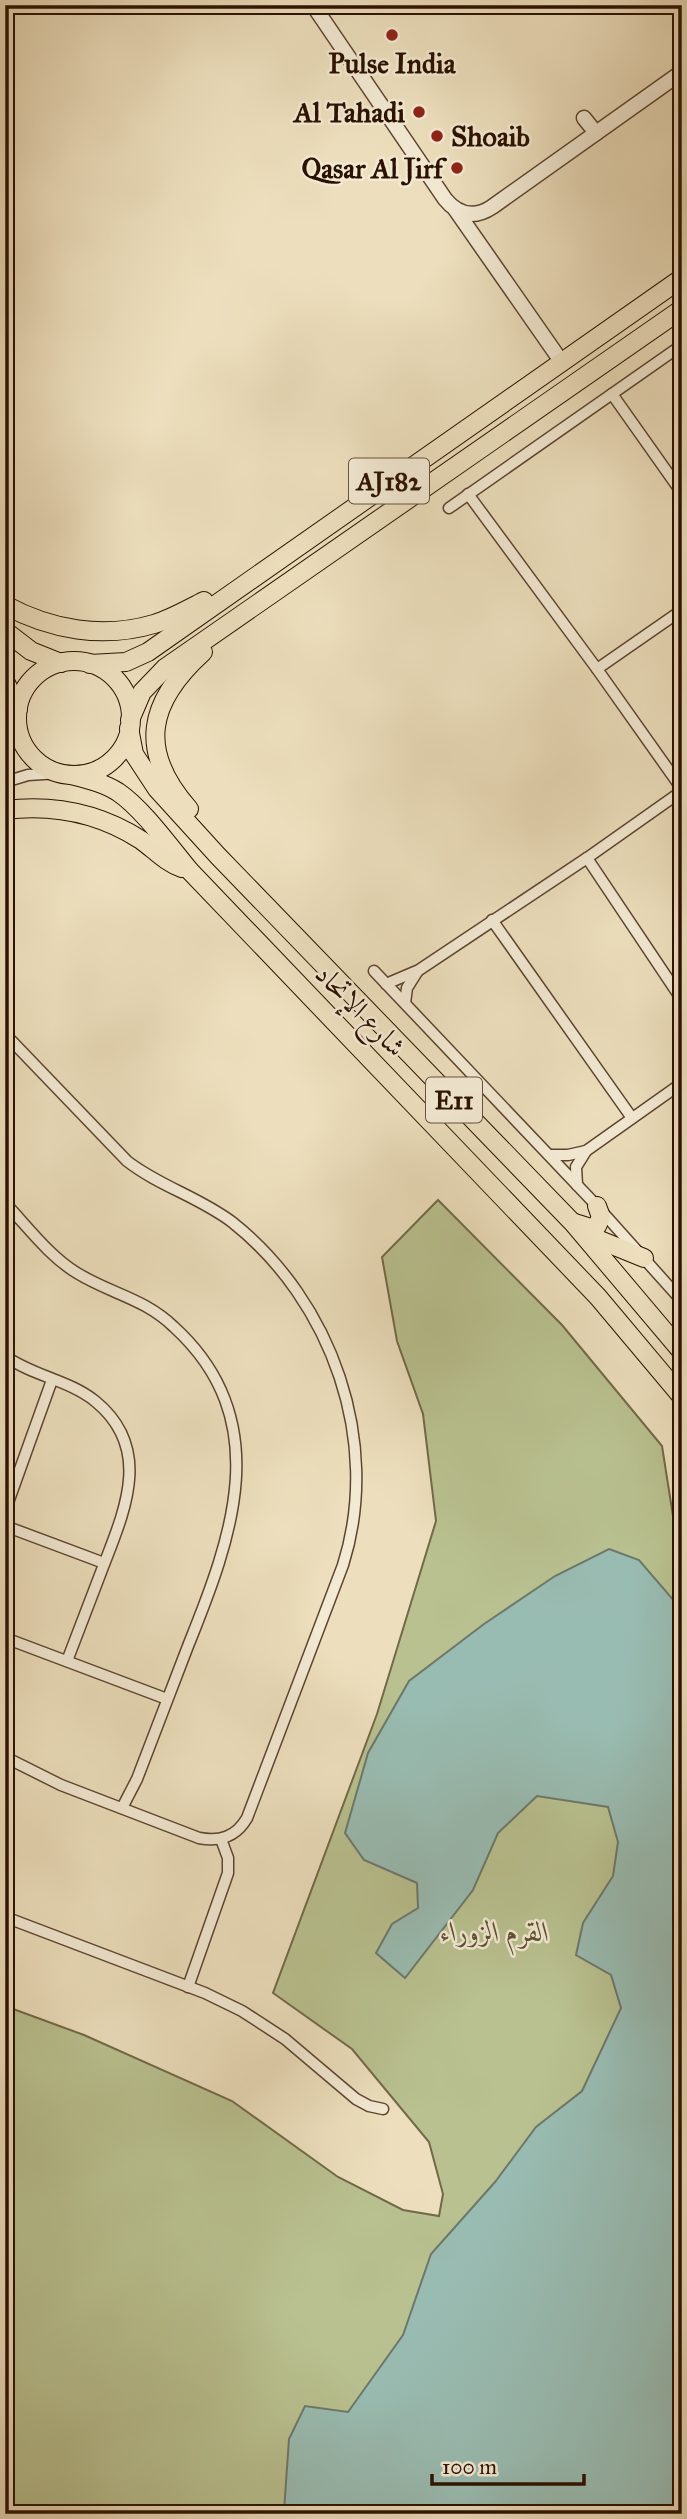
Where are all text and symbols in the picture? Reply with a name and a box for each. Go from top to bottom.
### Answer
marker: Pulse India [384,27,400,43]
place label: Pulse India [328,46,457,81]
place label: Al Tahadi [292,95,405,130]
marker: Al Tahadi [411,104,427,120]
place label: Shoaib [451,119,530,154]
marker: Shoaib [429,128,445,144]
place label: Qasar Al Jirf [301,151,448,186]
marker: Qasar Al Jirf [449,160,465,176]
road number: AJ182 [349,458,429,503]
street label: شارع الإتحاد [304,957,413,1068]
road number: E11 [426,1078,482,1122]
park label: القرم الزوراء [440,1914,550,1956]
scale bar [432,2442,584,2486]
text: 100 m [442,2454,497,2480]

